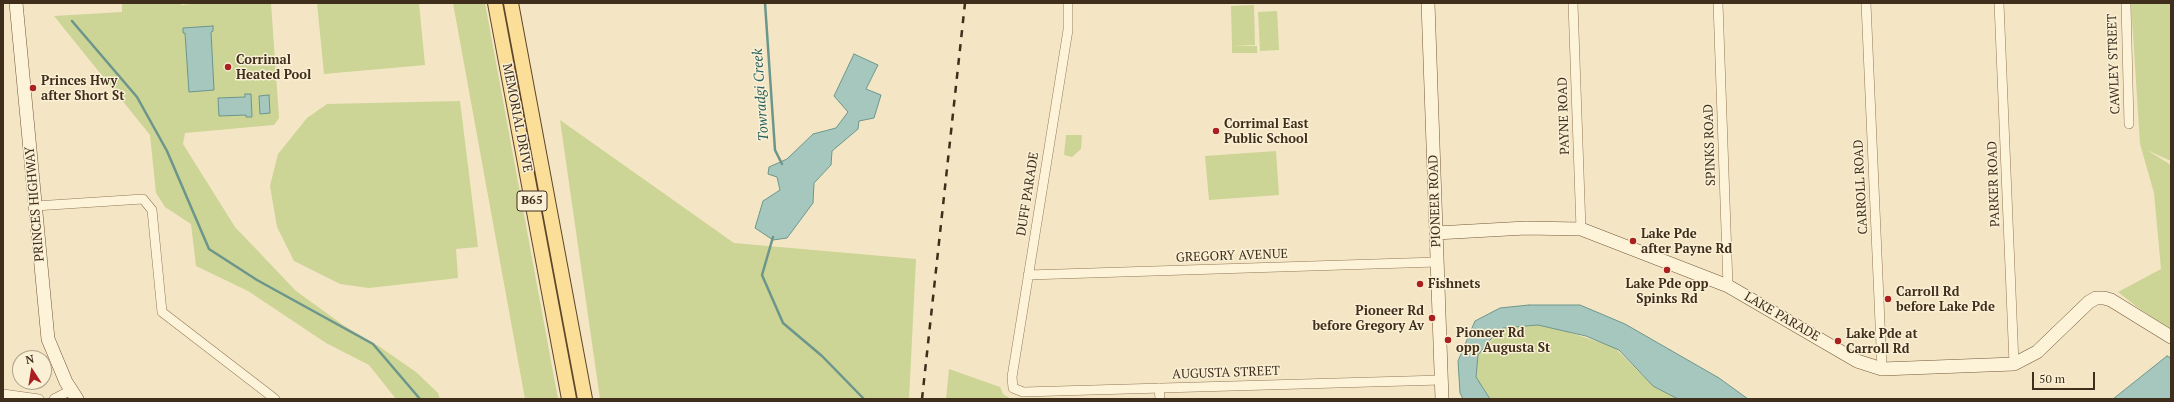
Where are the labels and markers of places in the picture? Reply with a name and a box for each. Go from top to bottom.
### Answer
place label: Corrimal Heated Pool [236,52,311,83]
marker: Corrimal Heated Pool [223,62,233,72]
place label: Princes Hwy after Short St [41,73,124,104]
marker: Princes Hwy after Short St [28,83,38,93]
place label: Corrimal East Public School [1224,116,1309,147]
marker: Corrimal East Public School [1211,126,1221,136]
place label: Lake Pde after Payne Rd [1641,226,1732,257]
marker: Lake Pde after Payne Rd [1628,236,1638,246]
marker: Lake Pde opp Spinks Rd [1662,265,1672,275]
place label: Fishnets [1428,276,1480,292]
place label: Lake Pde opp Spinks Rd [1626,276,1708,307]
marker: Fishnets [1415,279,1425,289]
place label: Carroll Rd before Lake Pde [1896,284,1995,315]
marker: Carroll Rd before Lake Pde [1883,294,1893,304]
place label: Pioneer Rd before Gregory Av [1312,303,1424,334]
marker: Pioneer Rd before Gregory Av [1427,313,1437,323]
place label: Pioneer Rd opp Augusta St [1456,325,1550,356]
place label: Lake Pde at Carroll Rd [1846,326,1918,357]
marker: Pioneer Rd opp Augusta St [1443,335,1453,345]
marker: Lake Pde at Carroll Rd [1833,336,1843,346]

